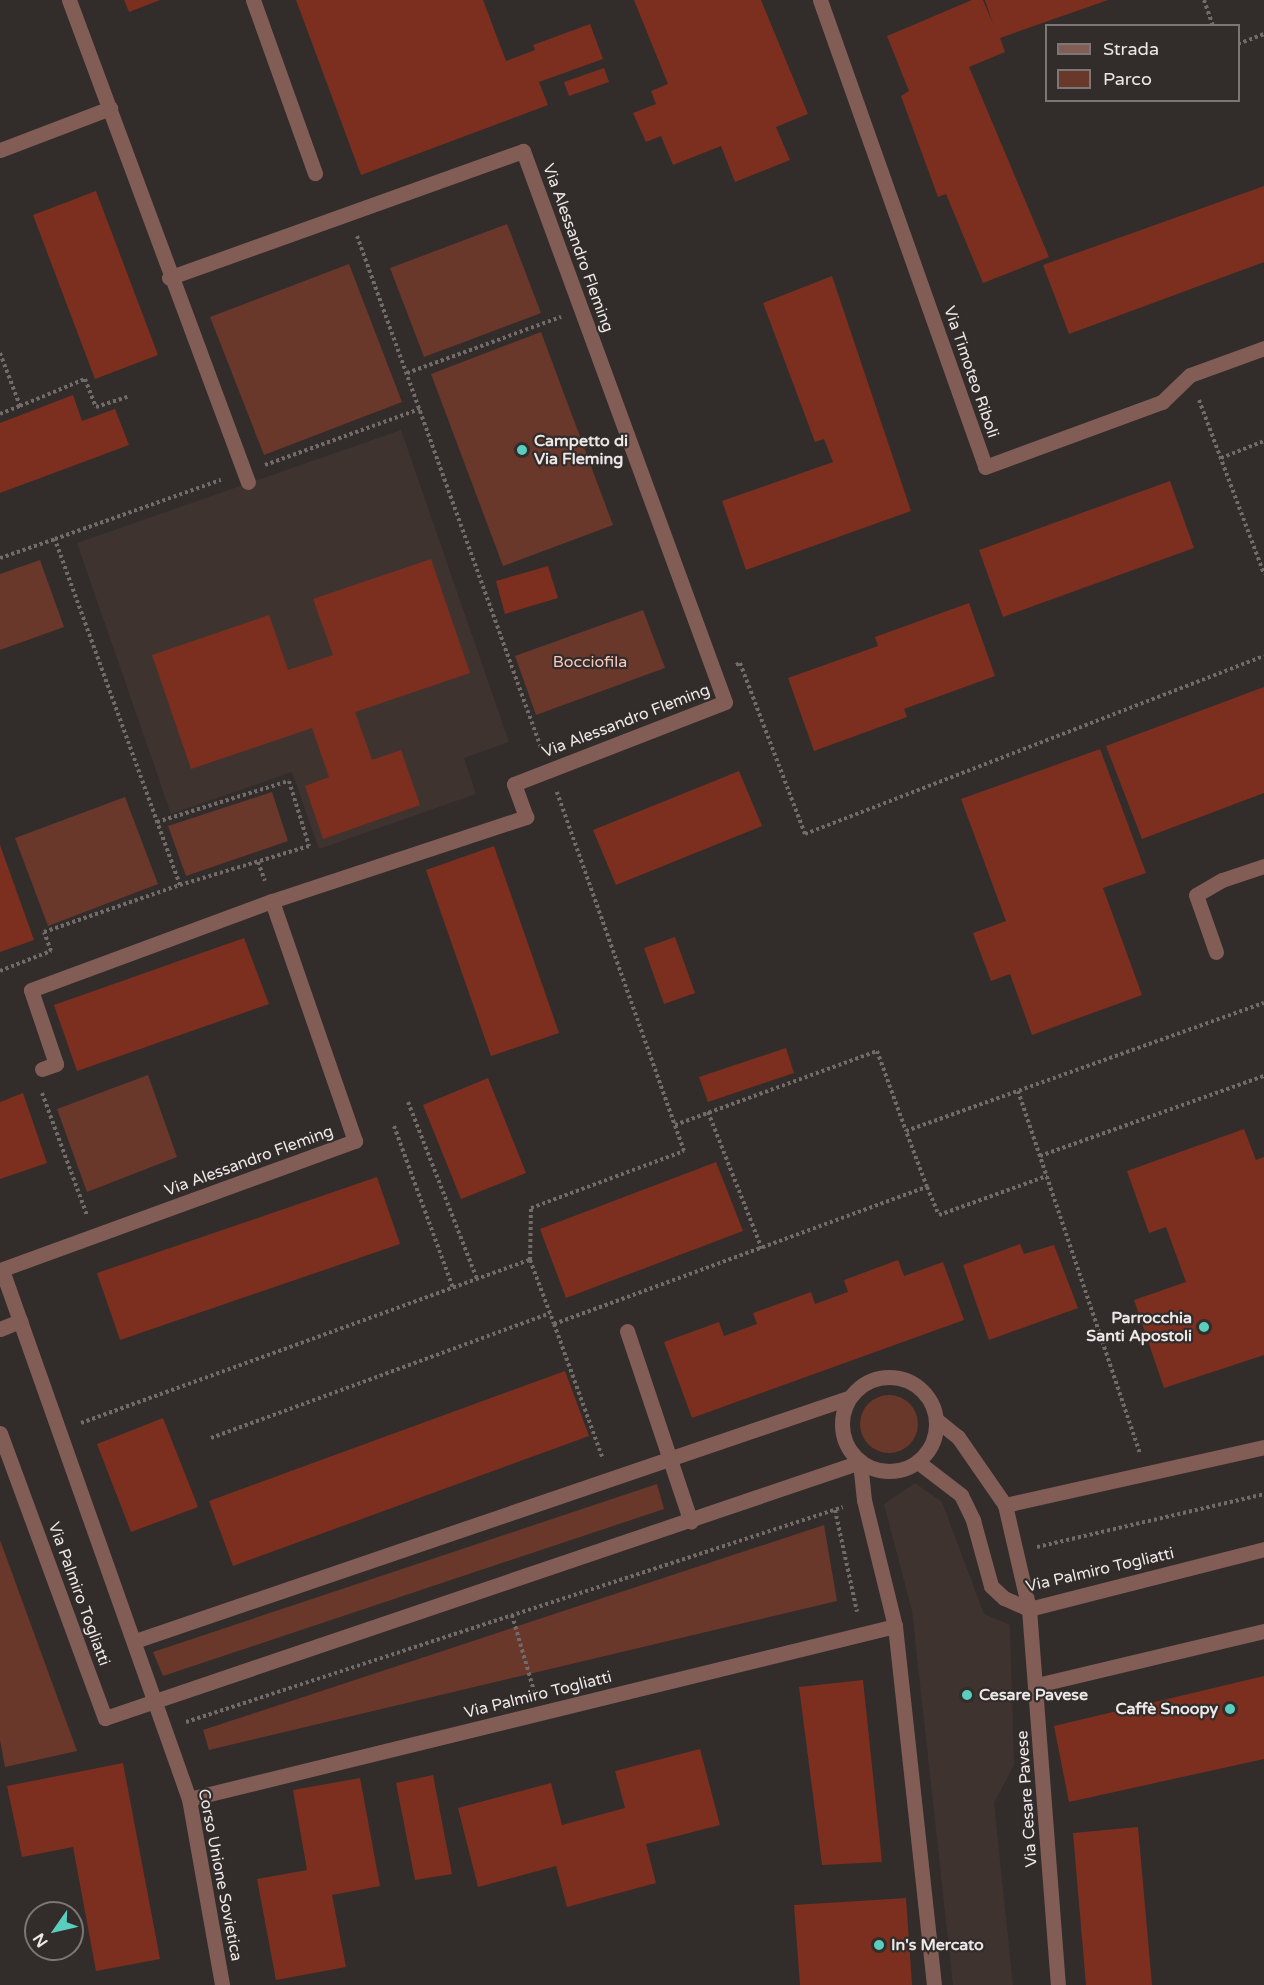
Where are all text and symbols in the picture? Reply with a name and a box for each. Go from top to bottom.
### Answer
legend [1045,24,1240,102]
text: Strada [1103,38,1159,60]
text: Parco [1103,68,1152,90]
street label: Via Alessandro Fleming [539,161,617,335]
street label: Via Timoteo Riboli [939,304,1003,440]
place label: Campetto di Via Fleming [534,431,628,469]
marker: Campetto di Via Fleming [515,443,529,457]
park label: Bocciofila [553,652,627,672]
street label: Via Alessandro Fleming [539,680,713,762]
street label: Via Alessandro Fleming [162,1122,336,1200]
place label: Parrocchia Santi Apostoli [1086,1308,1192,1346]
marker: Parrocchia Santi Apostoli [1197,1320,1211,1334]
street label: Via Palmiro Togliatti [44,1520,114,1668]
street label: Via Palmiro Togliatti [1024,1544,1176,1596]
street label: Via Palmiro Togliatti [462,1667,614,1723]
place label: Cesare Pavese [979,1685,1088,1705]
marker: Cesare Pavese [960,1688,974,1702]
place label: Caffè Snoopy [1115,1699,1218,1719]
marker: Caffè Snoopy [1223,1702,1237,1716]
street label: Via Cesare Pavese [1013,1730,1041,1868]
street label: Corso Unione Sovietica [194,1787,246,1963]
north arrow [24,1901,84,1961]
text: N [29,1929,53,1951]
place label: In's Mercato [891,1935,984,1955]
marker: In's Mercato [872,1938,886,1952]

